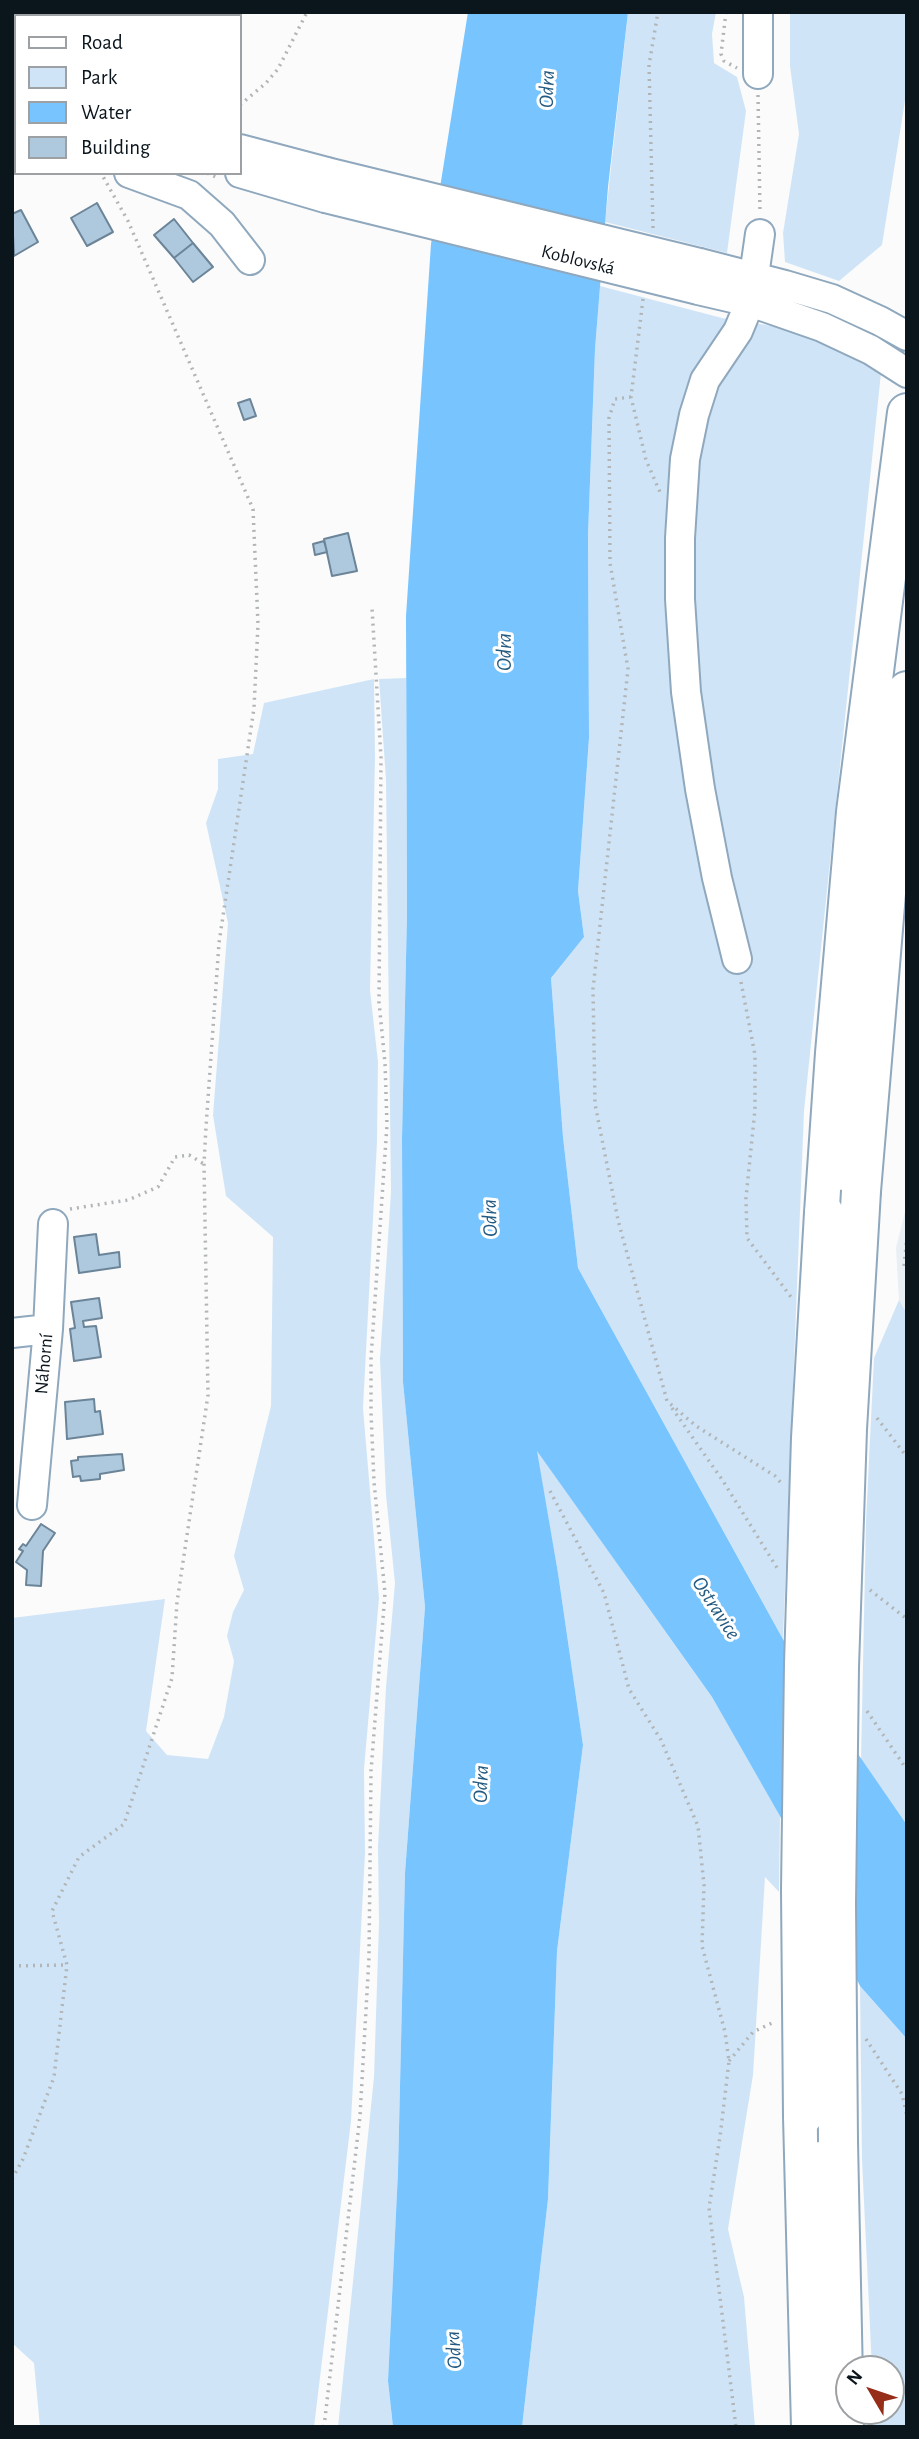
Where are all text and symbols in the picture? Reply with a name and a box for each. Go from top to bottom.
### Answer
legend [14,14,242,175]
text: Road [81,32,123,53]
text: Park [81,67,117,88]
water label: Odra [534,70,560,108]
text: Water [81,102,131,123]
text: Building [81,137,150,158]
street label: Koblovská [539,240,617,280]
water label: Odra [492,633,518,671]
water label: Odra [477,1199,503,1237]
street label: Náhorní [30,1333,58,1395]
water label: Ostravice [686,1572,746,1644]
water label: Odra [468,1765,494,1803]
water label: Odra [440,2330,468,2370]
north arrow [835,2355,905,2425]
text: N [843,2367,866,2389]

